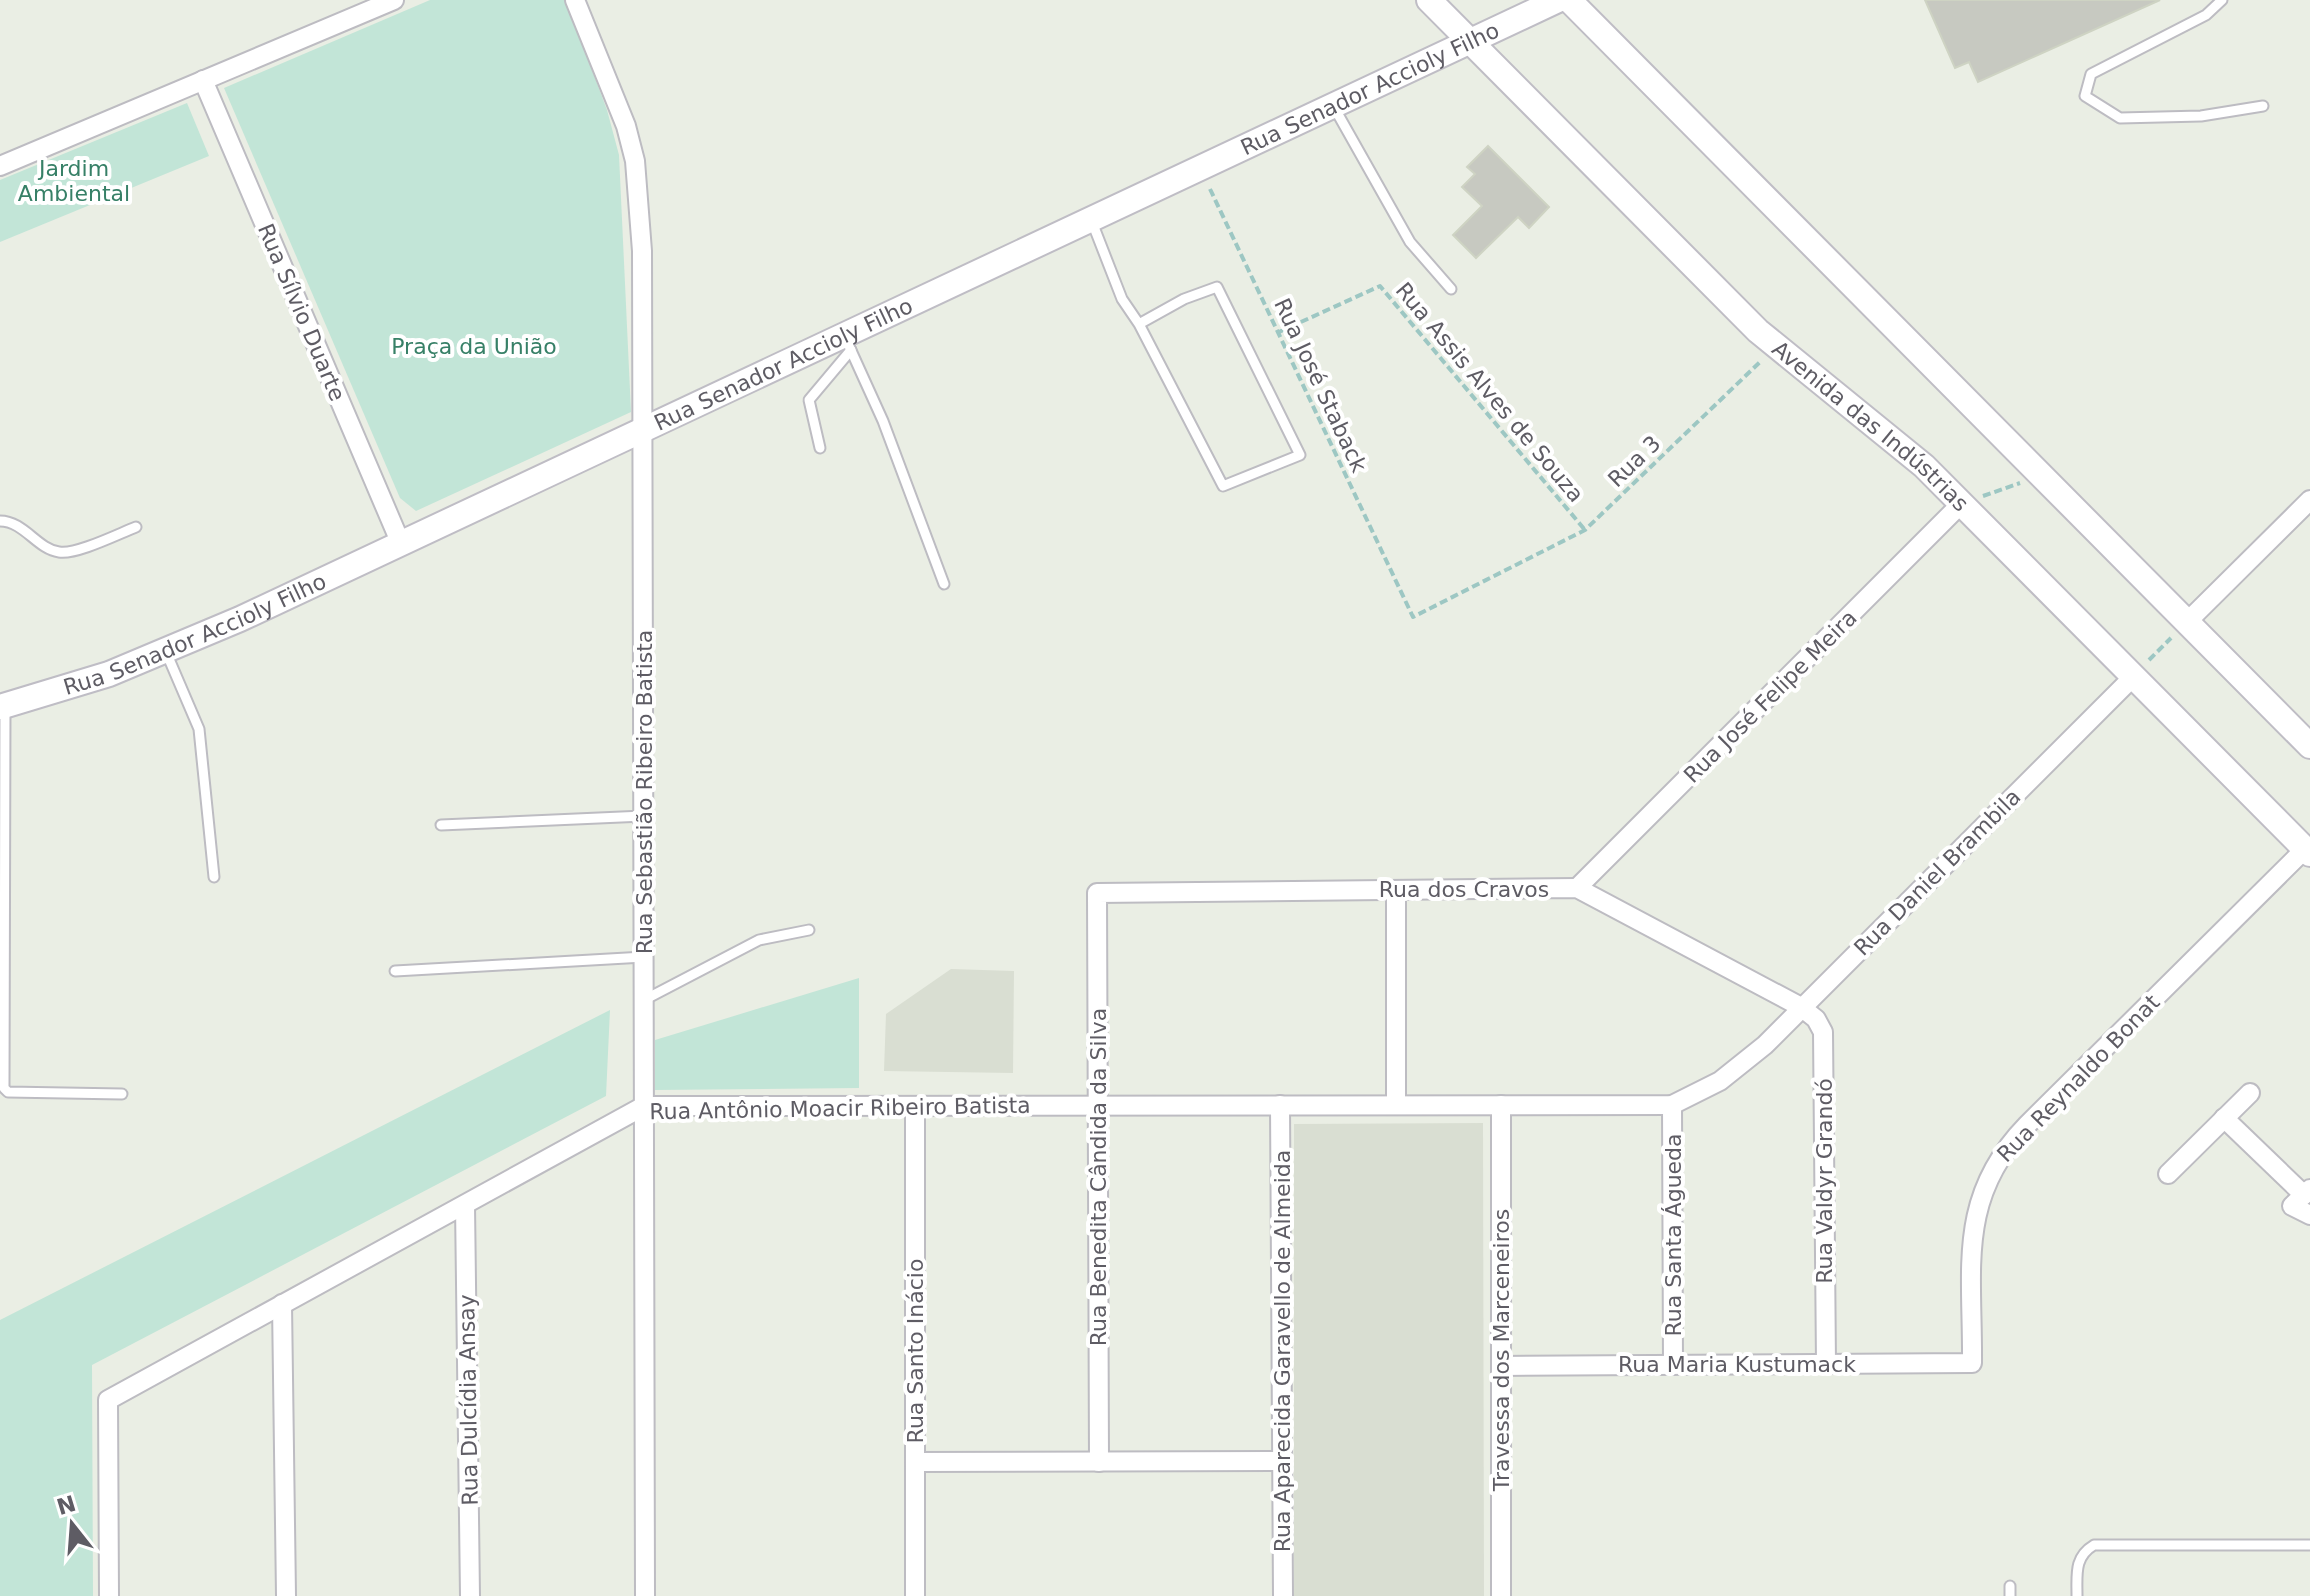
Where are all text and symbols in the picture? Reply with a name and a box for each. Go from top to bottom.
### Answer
street label: Rua Senador Accioly Filho [1237,18,1503,160]
park label: Jardim Ambiental [18,156,130,206]
street label: Rua Sílvio Duarte [253,220,350,405]
street label: Rua Assis Alves de Souza [1391,278,1589,507]
street label: Rua Senador Accioly Filho [650,293,917,436]
street label: Rua José Staback [1269,294,1372,476]
park label: Praça da União [391,334,557,359]
street label: Avenida das Indústrias [1767,336,1973,516]
street label: Rua 3 [1603,431,1666,492]
street label: Rua Senador Accioly Filho [60,568,330,700]
street label: Rua José Felipe Meira [1679,605,1862,788]
street label: Rua Sebastião Ribeiro Batista [632,630,657,954]
street label: Rua Daniel Brambila [1849,784,2026,961]
street label: Rua dos Cravos [1379,877,1549,902]
street label: Rua Reynaldo Bonat [1992,990,2165,1167]
street label: Rua Benedita Cândida da Silva [1086,1008,1111,1346]
street label: Rua Valdyr Grandó [1812,1078,1837,1284]
street label: Rua Antônio Moacir Ribeiro Batista [649,1093,1031,1124]
street label: Rua Santa Águeda [1661,1133,1686,1337]
street label: Rua Aparecida Garavello de Almeida [1270,1150,1295,1552]
street label: Travessa dos Marceneiros [1489,1209,1514,1492]
street label: Rua Santo Inácio [903,1259,928,1443]
street label: Rua Dulcídia Ansay [454,1294,483,1506]
street label: Rua Maria Kustumack [1618,1352,1856,1377]
north arrow [32,1484,112,1564]
text: N [54,1491,79,1520]

